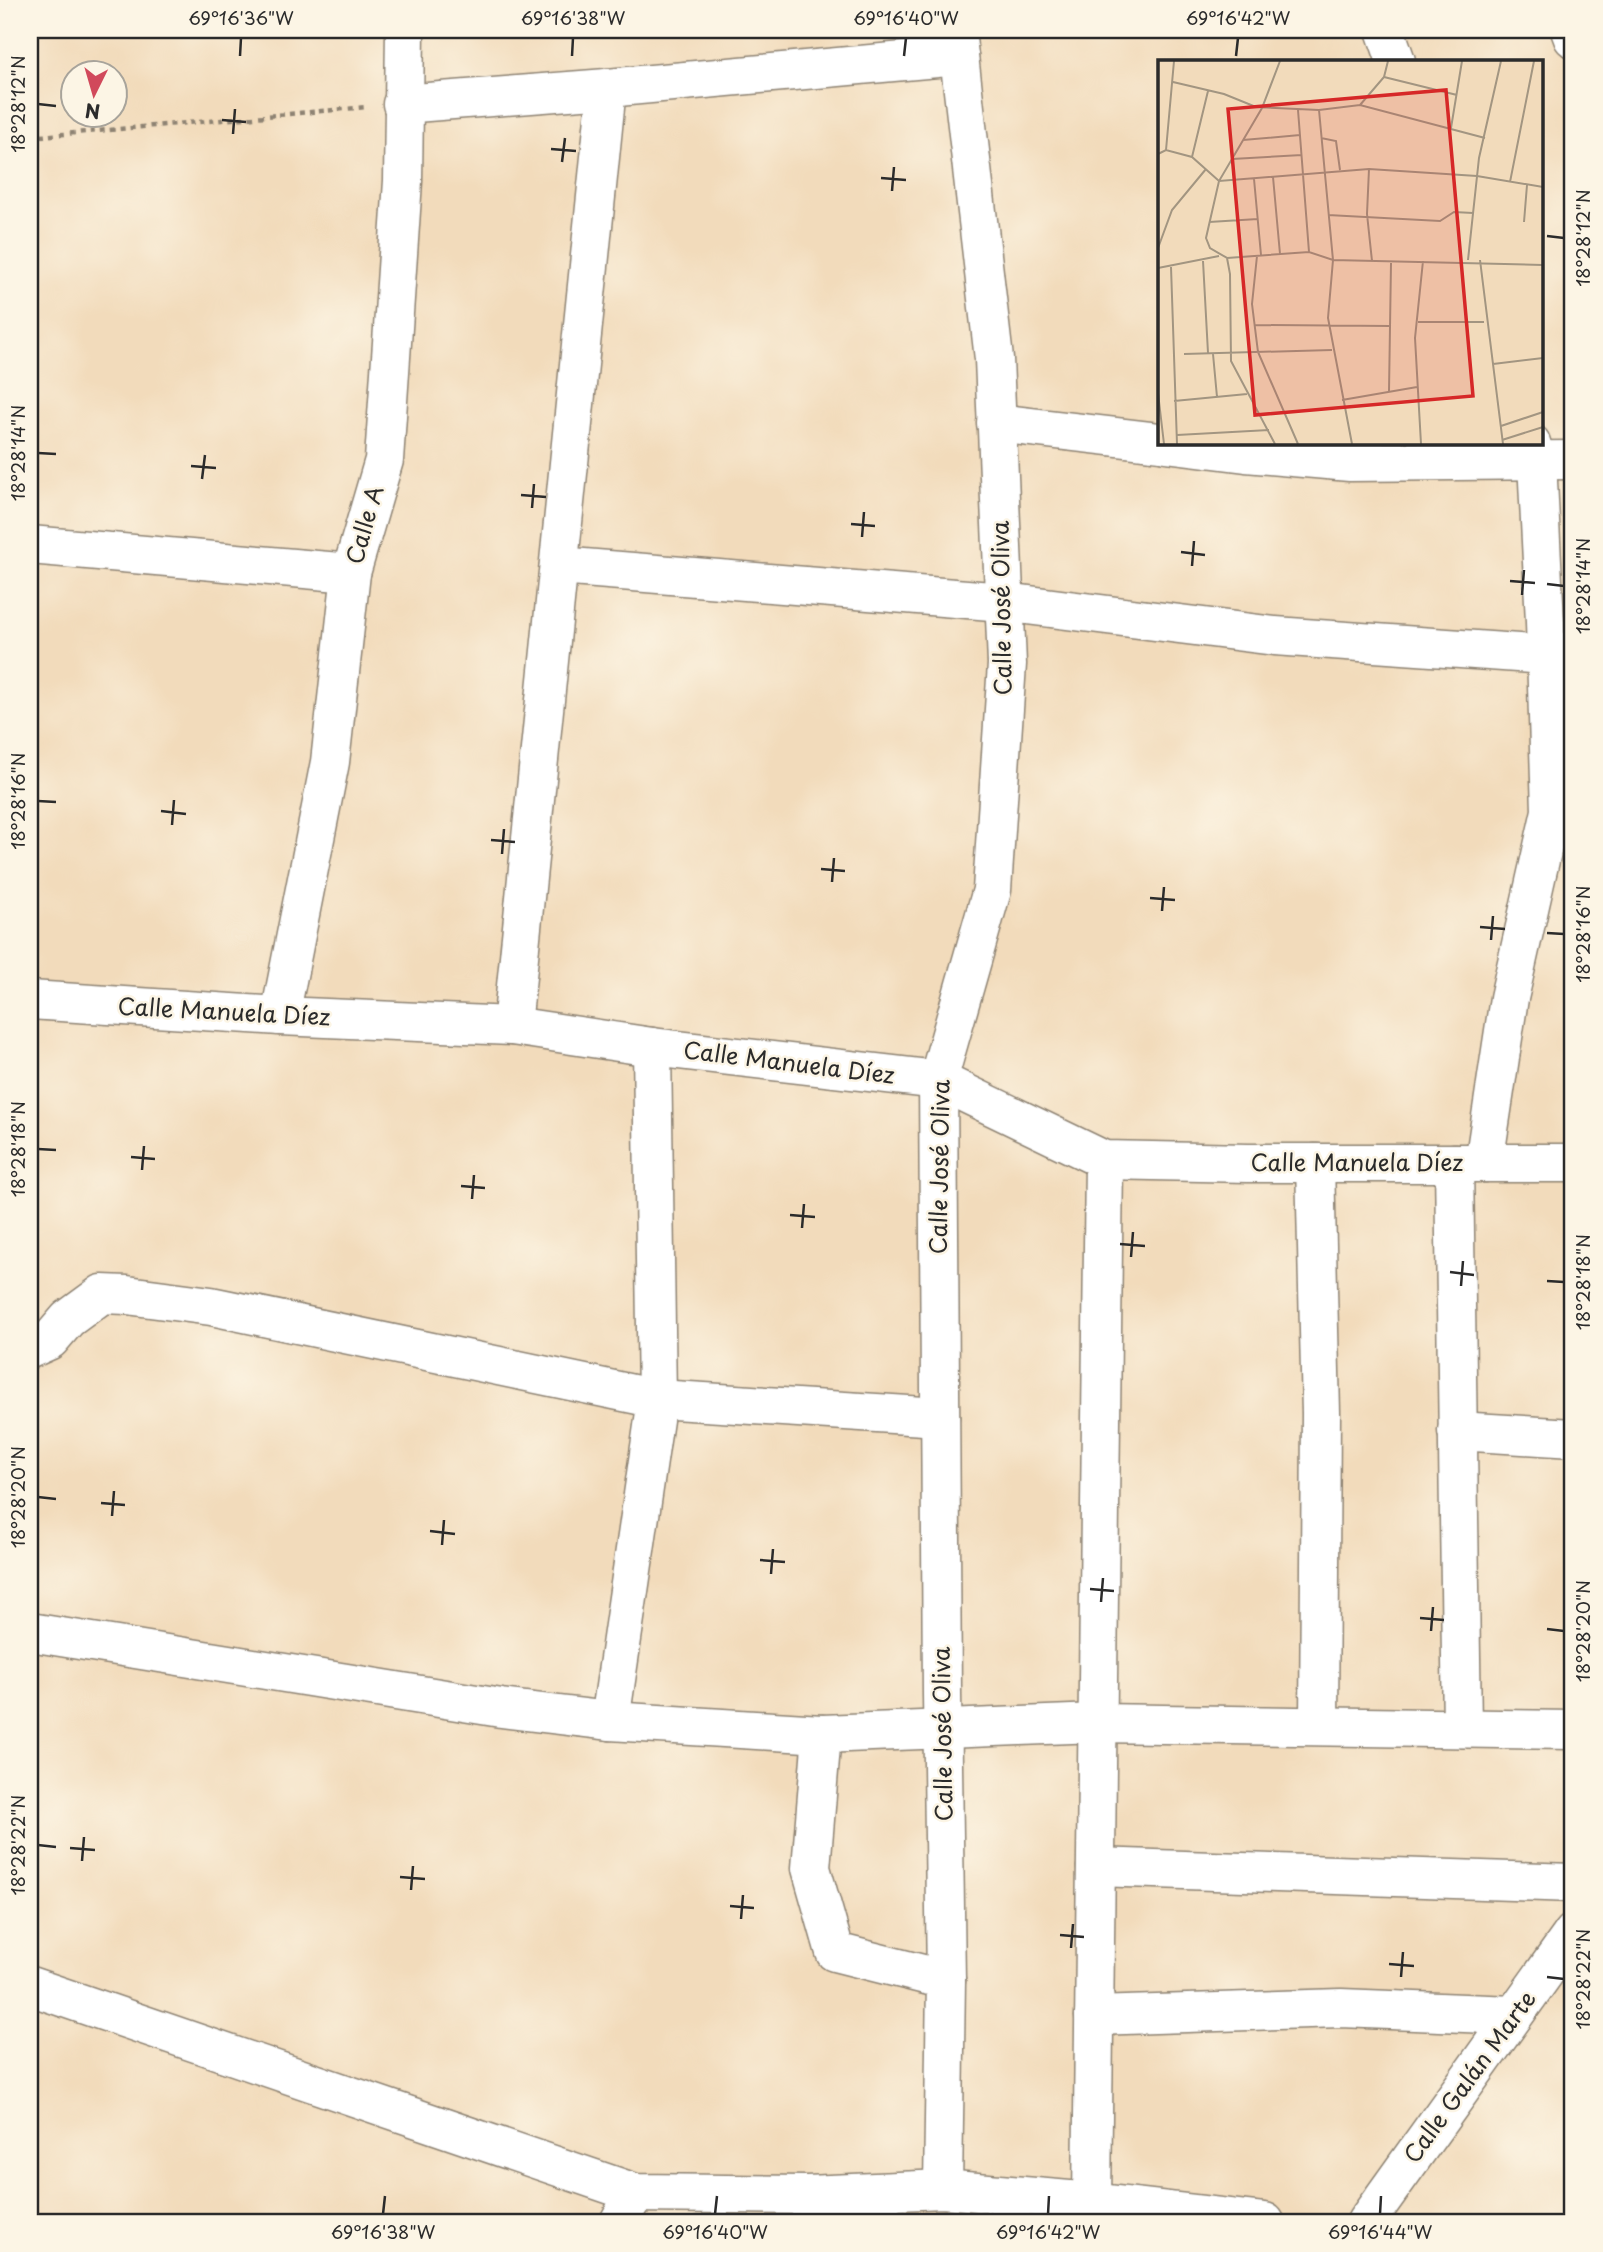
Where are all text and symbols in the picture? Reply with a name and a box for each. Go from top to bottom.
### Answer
text: 69°16'36"W [188,4,294,31]
text: 69°16'38"W [521,4,626,31]
text: 69°16'40"W [853,4,959,31]
text: 69°16'42"W [1186,4,1291,31]
text: 18°28'12"N [4,55,31,153]
north arrow [60,60,130,130]
inset map [1158,60,1544,444]
text: N [84,97,101,127]
text: 18°28'12"N [1569,189,1596,287]
text: 18°28'14"N [4,405,31,501]
street label: Calle A [336,481,391,568]
street label: Calle José Oliva [981,520,1020,696]
text: 18°28'14"N [1569,538,1596,634]
text: 18°28'16"N [4,752,31,850]
text: 18°28'16"N [1569,885,1596,983]
street label: Calle Manuela Díez [117,987,331,1034]
street label: Calle Manuela Díez [681,1031,897,1092]
street label: Calle José Oliva [919,1079,958,1255]
text: 18°28'18"N [4,1101,31,1197]
street label: Calle Manuela Díez [1251,1144,1463,1179]
text: 18°28'18"N [1569,1234,1596,1330]
text: 18°28'20"N [4,1446,31,1548]
text: 18°28'20"N [1569,1580,1596,1682]
street label: Calle José Oliva [922,1646,961,1822]
text: 18°28'22"N [4,1795,31,1895]
text: 18°28'22"N [1569,1929,1596,2029]
street label: Calle Galán Marte [1394,1982,1544,2170]
text: 69°16'38"W [331,2218,436,2245]
text: 69°16'40"W [662,2218,768,2245]
text: 69°16'42"W [996,2218,1101,2245]
text: 69°16'44"W [1328,2218,1433,2245]

